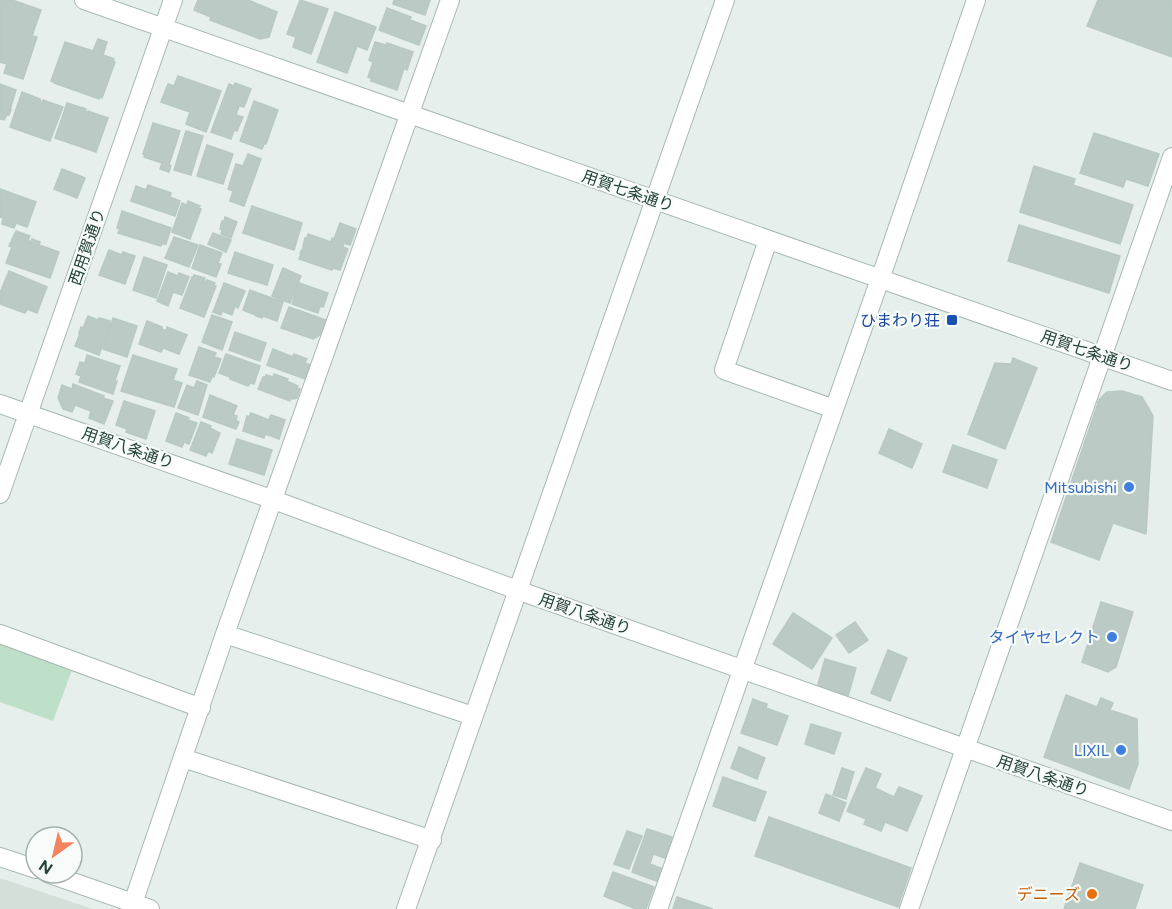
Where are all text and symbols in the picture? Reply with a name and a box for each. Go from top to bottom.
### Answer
street label: 用賀七条通り [580,166,676,216]
street label: 西用賀通り [65,206,109,288]
place label: ひまわり荘 [860,311,940,330]
marker: ひまわり荘 [945,313,959,327]
street label: 用賀七条通り [1039,326,1135,376]
street label: 用賀八条通り [80,423,176,473]
place label: Mitsubishi [1044,478,1117,497]
marker: Mitsubishi [1122,480,1136,494]
street label: 用賀八条通り [537,589,633,639]
place label: タイヤセレクト [988,628,1100,647]
marker: タイヤセレクト [1105,630,1119,644]
place label: LIXIL [1074,741,1110,760]
marker: LIXIL [1114,743,1128,757]
street label: 用賀八条通り [995,751,1091,801]
north arrow [24,825,84,885]
text: N [35,856,56,878]
place label: デニーズ [1017,885,1080,904]
marker: デニーズ [1085,887,1099,901]

